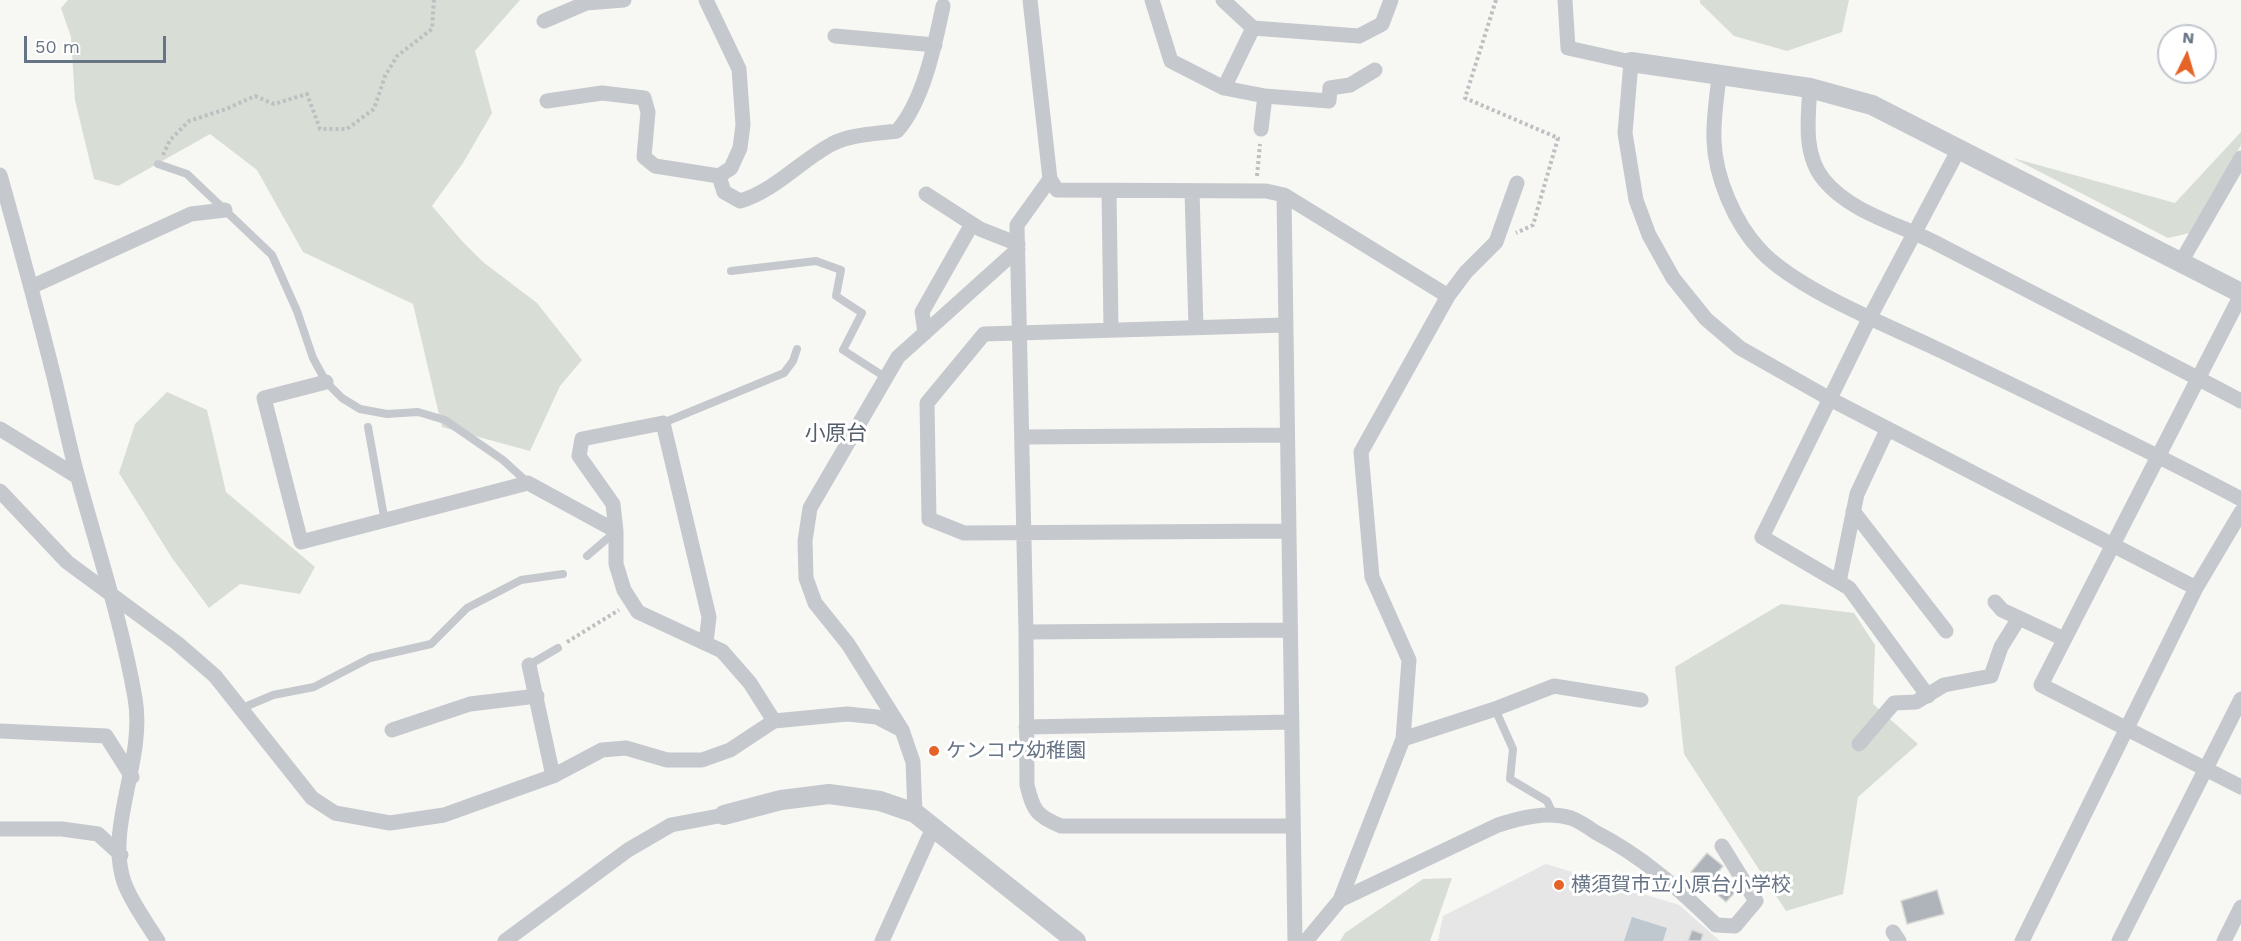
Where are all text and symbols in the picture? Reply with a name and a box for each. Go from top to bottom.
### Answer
scale bar [27,24,170,62]
north arrow [2157,24,2217,84]
text: N [2182,28,2195,48]
text: 50 m [35,36,80,57]
district label: 小原台 [805,421,867,447]
place label: ケンコウ幼稚園 [946,739,1086,763]
marker: ケンコウ幼稚園 [927,744,941,758]
place label: 横須賀市立小原台小学校 [1571,873,1791,897]
marker: 横須賀市立小原台小学校 [1552,878,1566,892]

